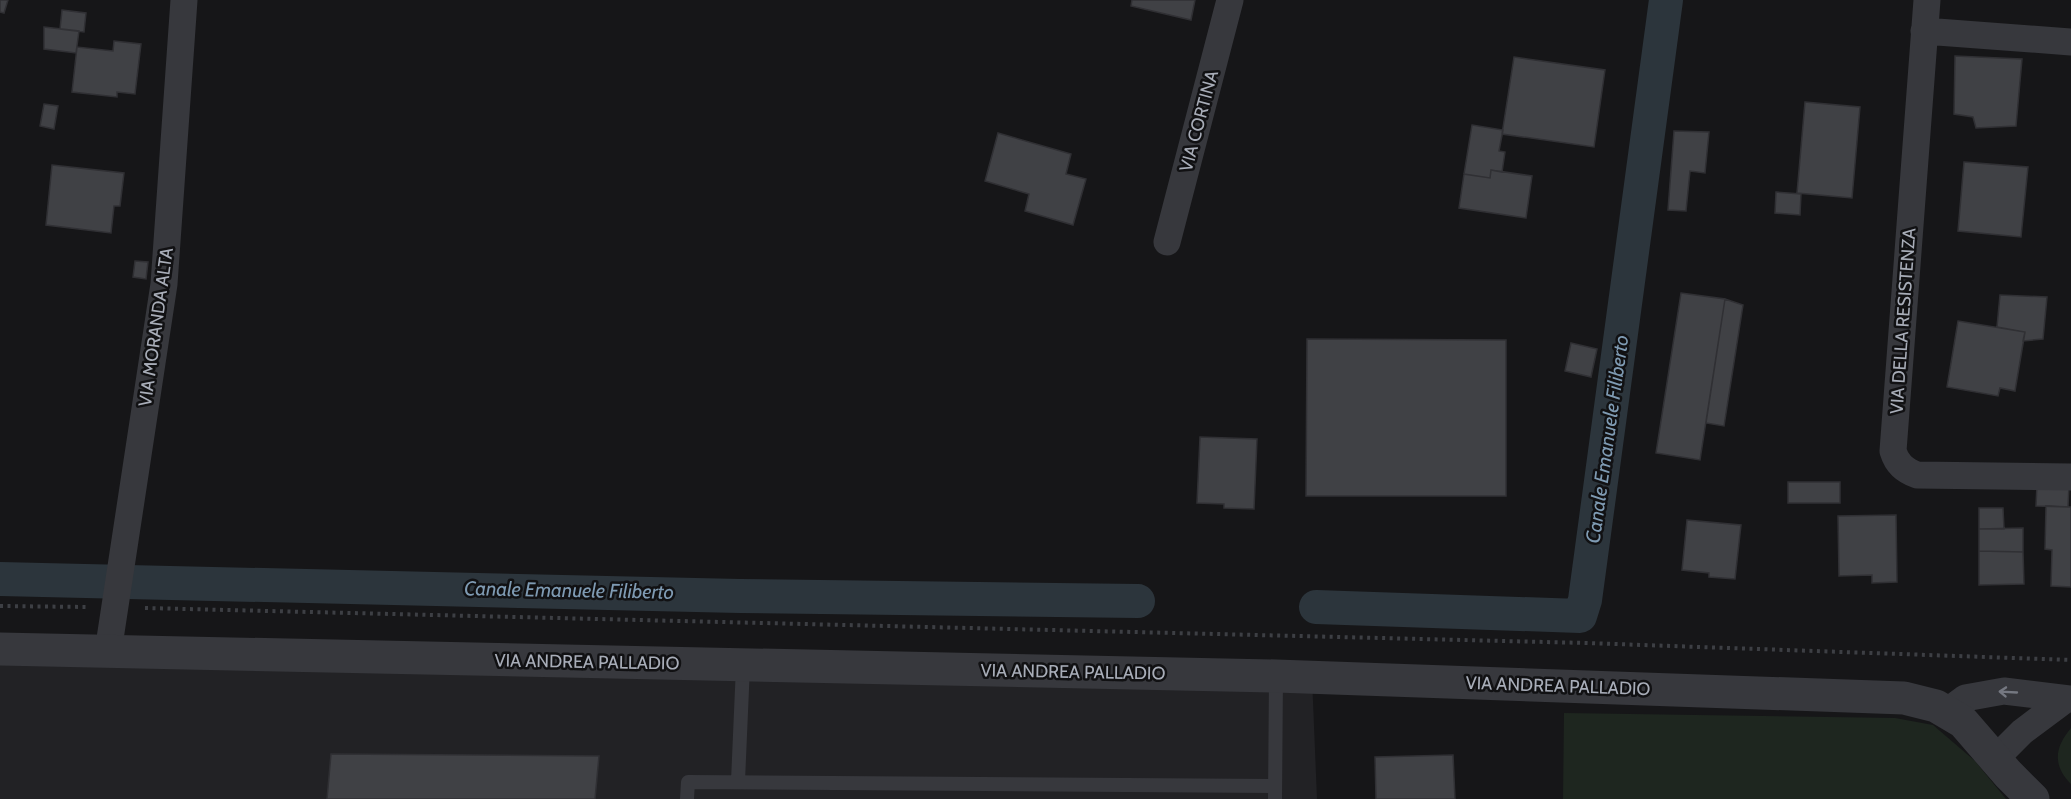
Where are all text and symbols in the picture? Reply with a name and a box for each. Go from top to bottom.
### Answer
street label: VIA CORTINA [1175,68,1223,174]
street label: VIA DELLA RESISTENZA [1886,227,1920,415]
street label: VIA MORANDA ALTA [134,246,178,408]
water label: Canale Emanuele Filiberto [1581,333,1633,545]
water label: Canale Emanuele Filiberto [464,576,674,604]
street label: VIA ANDREA PALLADIO [494,649,680,675]
street label: VIA ANDREA PALLADIO [980,659,1166,685]
street label: VIA ANDREA PALLADIO [1465,672,1651,700]
one-way arrow [1999,687,2019,698]

